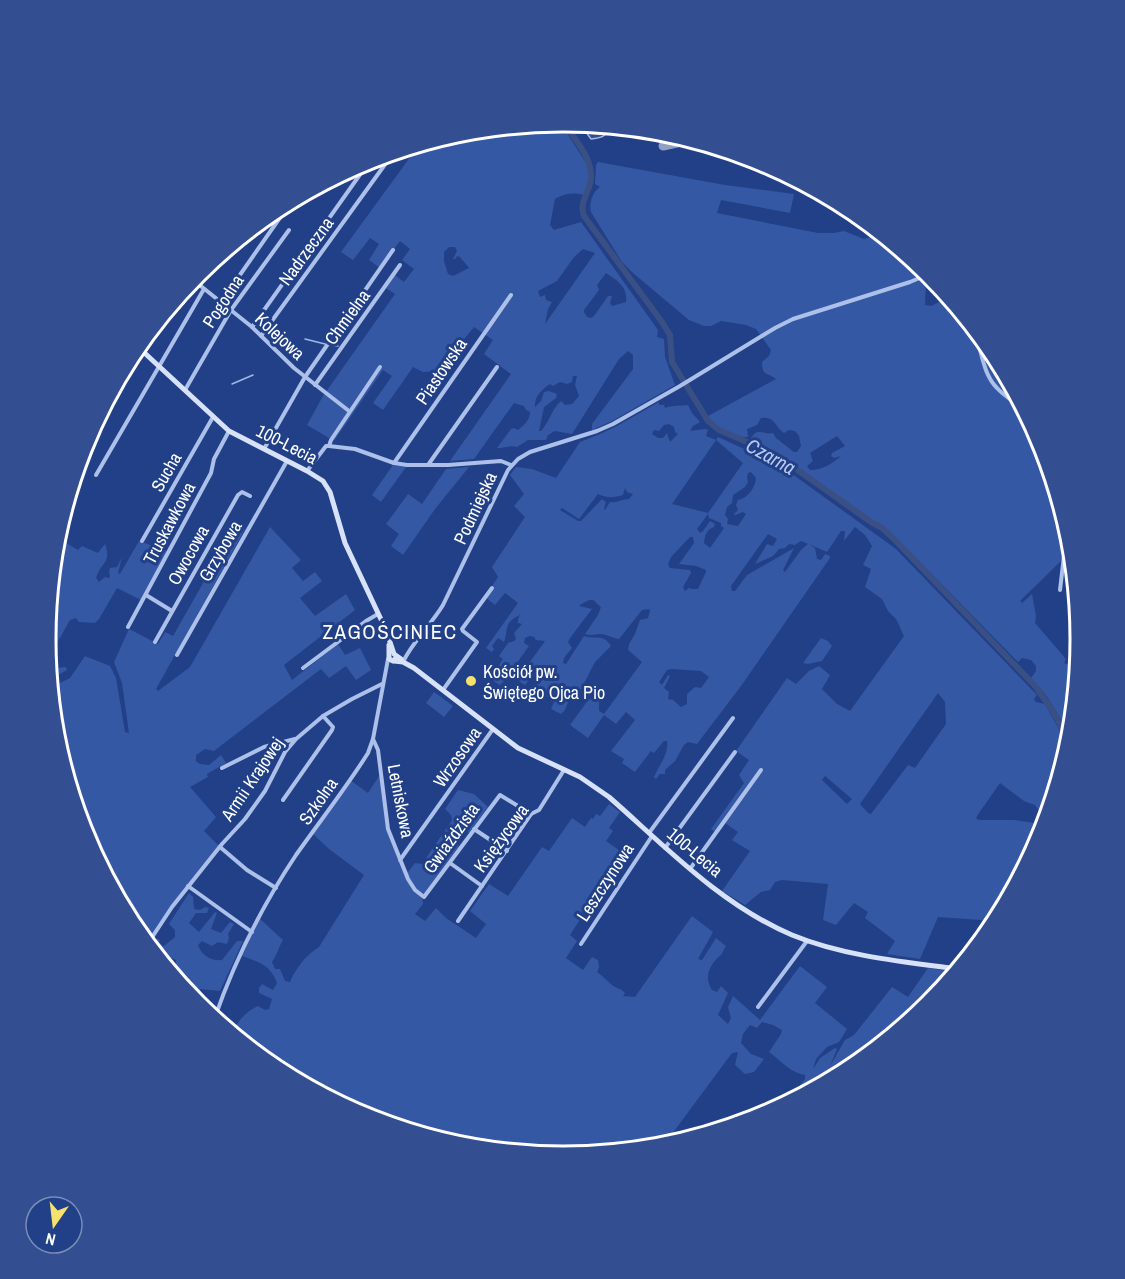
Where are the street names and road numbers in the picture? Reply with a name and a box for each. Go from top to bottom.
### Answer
street label: Nadrzeczna [273,212,339,290]
street label: Pogodna [196,269,250,333]
street label: Chmielna [318,284,376,350]
street label: Kolejowa [250,306,310,366]
street label: Piastowska [410,333,472,409]
street label: 100-Lecia [252,418,322,470]
street label: Sucha [145,448,187,496]
street label: Podmiejska [447,468,503,548]
street label: Truskawkowa [137,478,201,568]
street label: Grzybowa [193,516,247,586]
street label: Owocowa [161,521,215,589]
street label: Wrzosowa [427,722,487,792]
street label: Armii Krajowej [214,732,289,827]
street label: Letniskowa [382,762,420,840]
street label: Szkolna [293,772,343,830]
street label: Gwiaździsta [417,798,485,878]
street label: Księżycowa [468,799,534,877]
street label: 100-Lecia [662,821,728,883]
street label: Leszczynowa [570,838,640,926]

